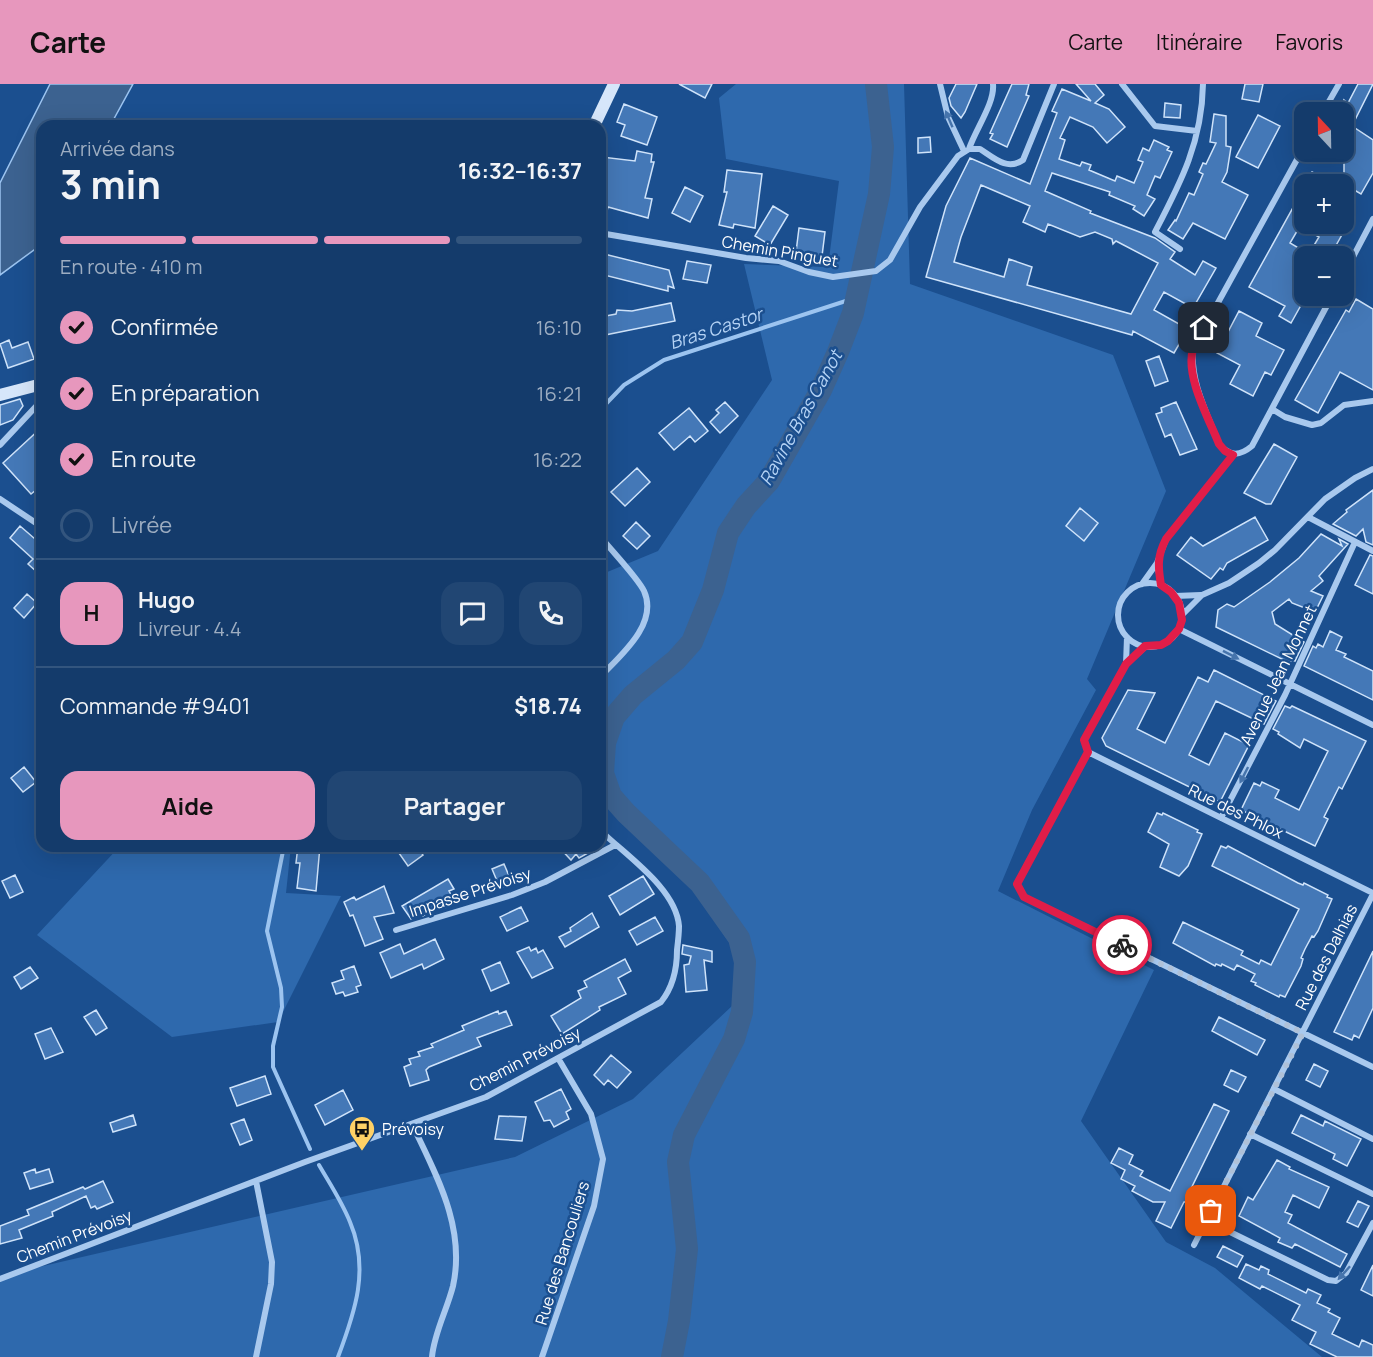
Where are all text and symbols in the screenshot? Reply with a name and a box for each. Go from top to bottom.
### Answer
text: Carte [30,23,106,61]
text: Carte [1069,28,1123,56]
text: Itinéraire [1156,28,1242,56]
text: Favoris [1275,28,1343,56]
north arrow [1294,102,1354,162]
map controls [1294,102,1354,306]
one-way arrow [944,109,954,127]
text: Arrivée dans [60,135,175,162]
text: 16:32–16:37 [458,156,582,186]
text: 3 min [60,157,161,211]
button: + [1294,174,1354,234]
street label: Chemin Pinguet [720,230,840,272]
button: − [1294,246,1354,306]
text: En route · 410 m [60,253,203,280]
water label: Bras Castor [666,301,768,354]
pin [1178,302,1229,353]
icon: check [60,311,93,344]
icon: home [1187,311,1220,344]
text: Confirmée [111,312,218,342]
text: 16:10 [536,314,582,341]
water label: Ravine Bras Canot [753,344,848,489]
icon: check [60,377,93,410]
text: En préparation [111,378,259,408]
text: 16:21 [537,380,582,407]
icon: check [60,443,93,476]
text: En route [111,444,196,474]
text: 16:22 [533,446,582,473]
text: Livrée [111,510,172,540]
button: chat [441,582,504,645]
button: phone [519,582,582,645]
text: Hugo [138,585,195,615]
text: H [84,598,99,628]
street label: Avenue Jean Monnet [1234,601,1322,749]
text: Livreur · 4.4 [138,615,242,642]
one-way arrow [1223,650,1240,660]
text: Commande #9401 [60,691,250,721]
text: $18.74 [514,691,582,721]
one-way arrow [1239,766,1249,783]
button: Aide [60,771,315,840]
button: Partager [327,771,582,840]
street label: Rue des Phlox [1185,778,1288,844]
street label: Impasse Prévoisy [406,862,534,922]
street label: Rue des Dalhias [1290,900,1362,1014]
courier [1092,915,1152,975]
icon: bike [1106,929,1139,962]
street label: Chemin Prévoisy [466,1021,585,1097]
bus stop icon: Prévoisy [347,1114,377,1152]
place label: Prévoisy [382,1118,445,1140]
street label: Rue des Bancouliers [530,1179,594,1327]
pin [1185,1185,1236,1236]
icon: bag [1194,1194,1227,1227]
street label: Chemin Prévoisy [13,1204,135,1268]
one-way arrow [1337,1265,1351,1280]

